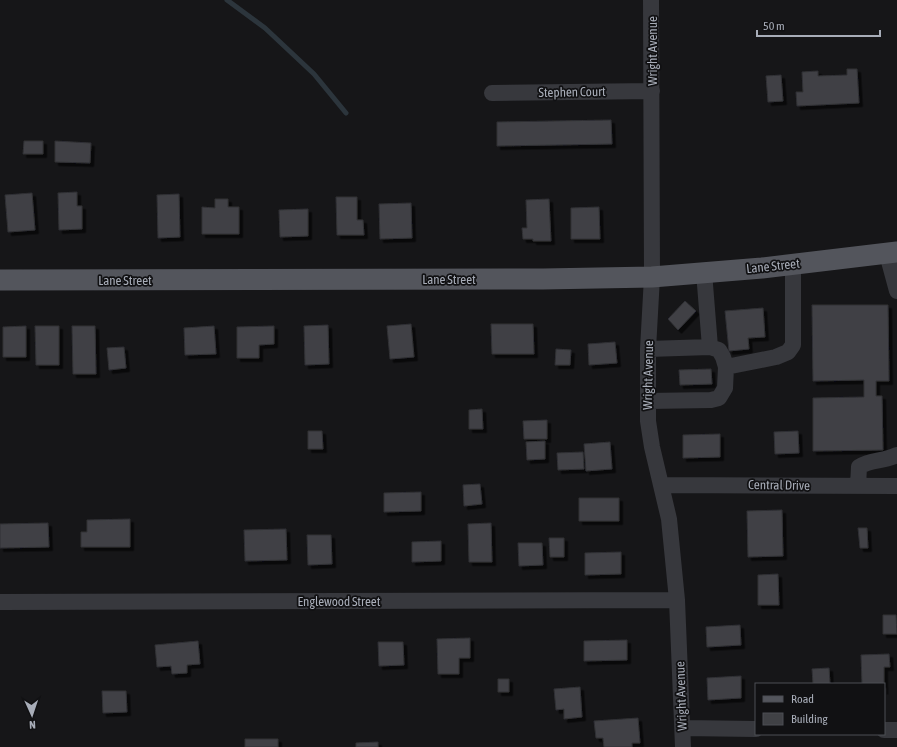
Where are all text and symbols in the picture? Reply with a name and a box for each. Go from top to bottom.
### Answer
scale bar [757,12,880,38]
street label: Wright Avenue [645,16,660,86]
text: 50 m [763,19,785,33]
street label: Stephen Court [538,84,606,100]
street label: Lane Street [746,256,801,276]
street label: Lane Street [422,272,476,287]
street label: Lane Street [98,273,152,288]
street label: Wright Avenue [640,340,656,410]
street label: Central Drive [748,477,810,493]
street label: Englewood Street [298,594,381,609]
street label: Wright Avenue [672,661,690,731]
legend [755,683,885,735]
text: Road [791,692,814,706]
north arrow [12,695,52,735]
text: Building [791,712,829,726]
text: N [29,719,36,731]

